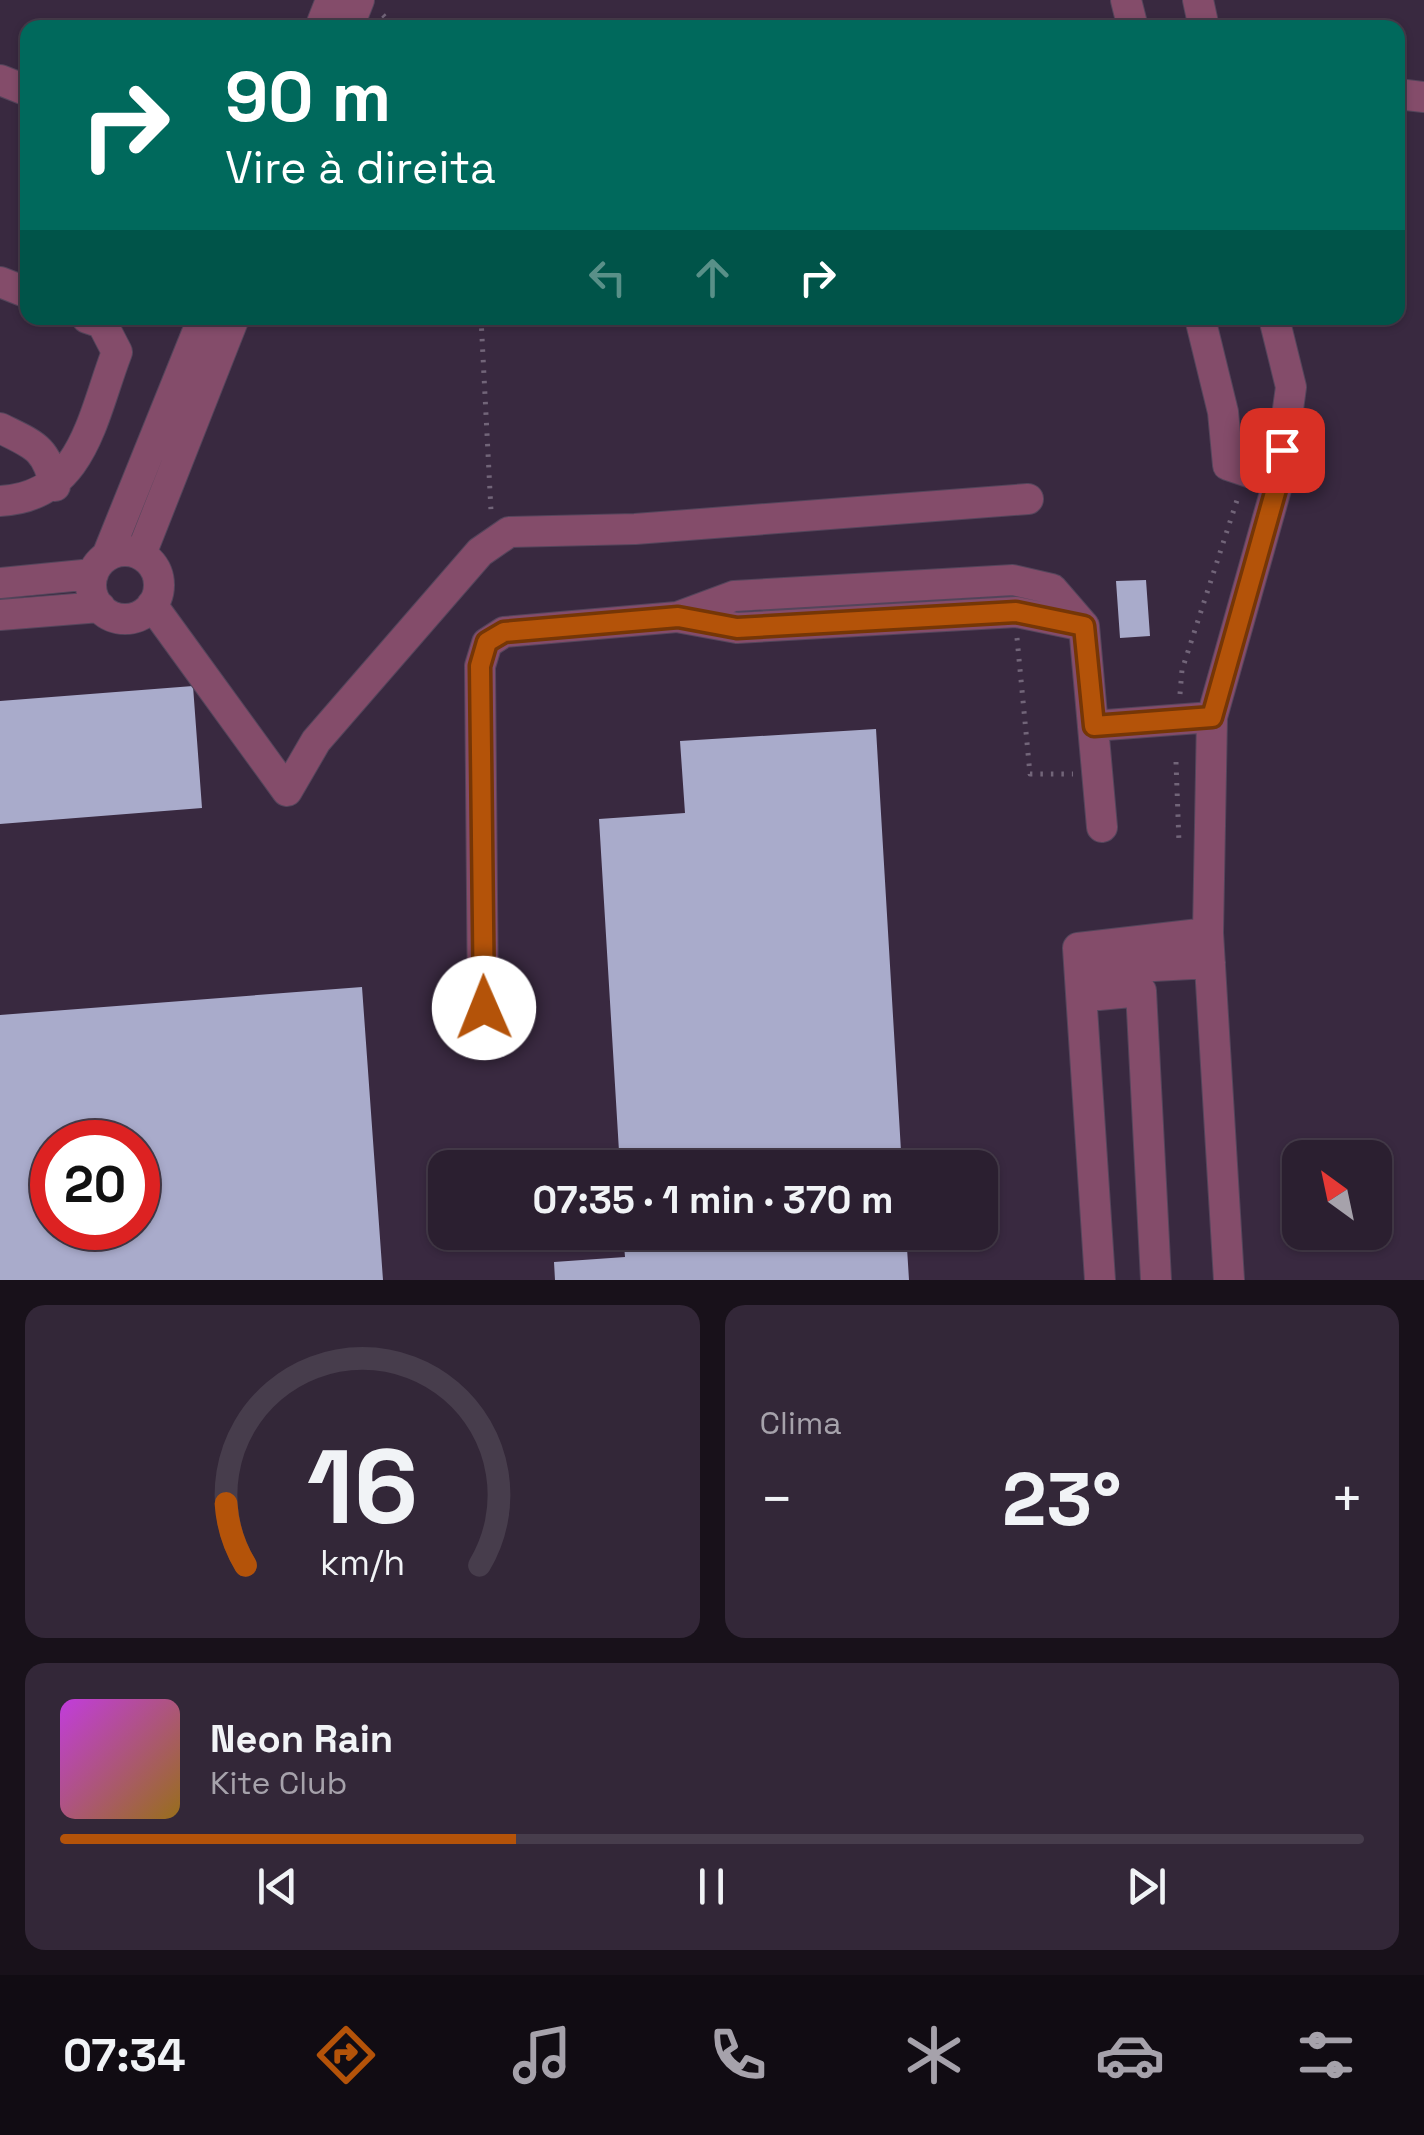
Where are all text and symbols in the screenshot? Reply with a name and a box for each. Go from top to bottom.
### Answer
text: 90 m [225,52,391,141]
icon: right [60,60,190,190]
text: Vire à direita [225,139,496,196]
icon: left [580,250,635,305]
icon: ahead [685,250,740,305]
icon: right [790,250,845,305]
pin [1240,408,1325,493]
icon: arrive [1255,423,1310,478]
position arrow [432,956,536,1060]
speed limit sign: 20 [30,1120,160,1250]
north arrow [1282,1140,1392,1250]
map controls [1282,1140,1392,1250]
text: 07:35 · 1 min · 370 m [533,1176,893,1224]
text: Clima [760,1403,842,1443]
text: 16 [307,1421,418,1553]
text: 23° [1002,1451,1122,1547]
text: − [760,1464,794,1534]
text: + [1330,1464,1364,1534]
text: km/h [320,1540,405,1585]
text: Neon Rain [210,1715,393,1763]
text: Kite Club [210,1763,347,1803]
icon: previous [250,1859,305,1914]
icon: pause [684,1859,739,1914]
icon: next [1119,1859,1174,1914]
icon: directions [311,2020,381,2090]
icon: music [507,2020,577,2090]
icon: phone [703,2020,773,2090]
icon: climate [899,2020,969,2090]
icon: car [1095,2020,1165,2090]
icon: filters [1291,2020,1361,2090]
text: 07:34 [63,2027,186,2084]

